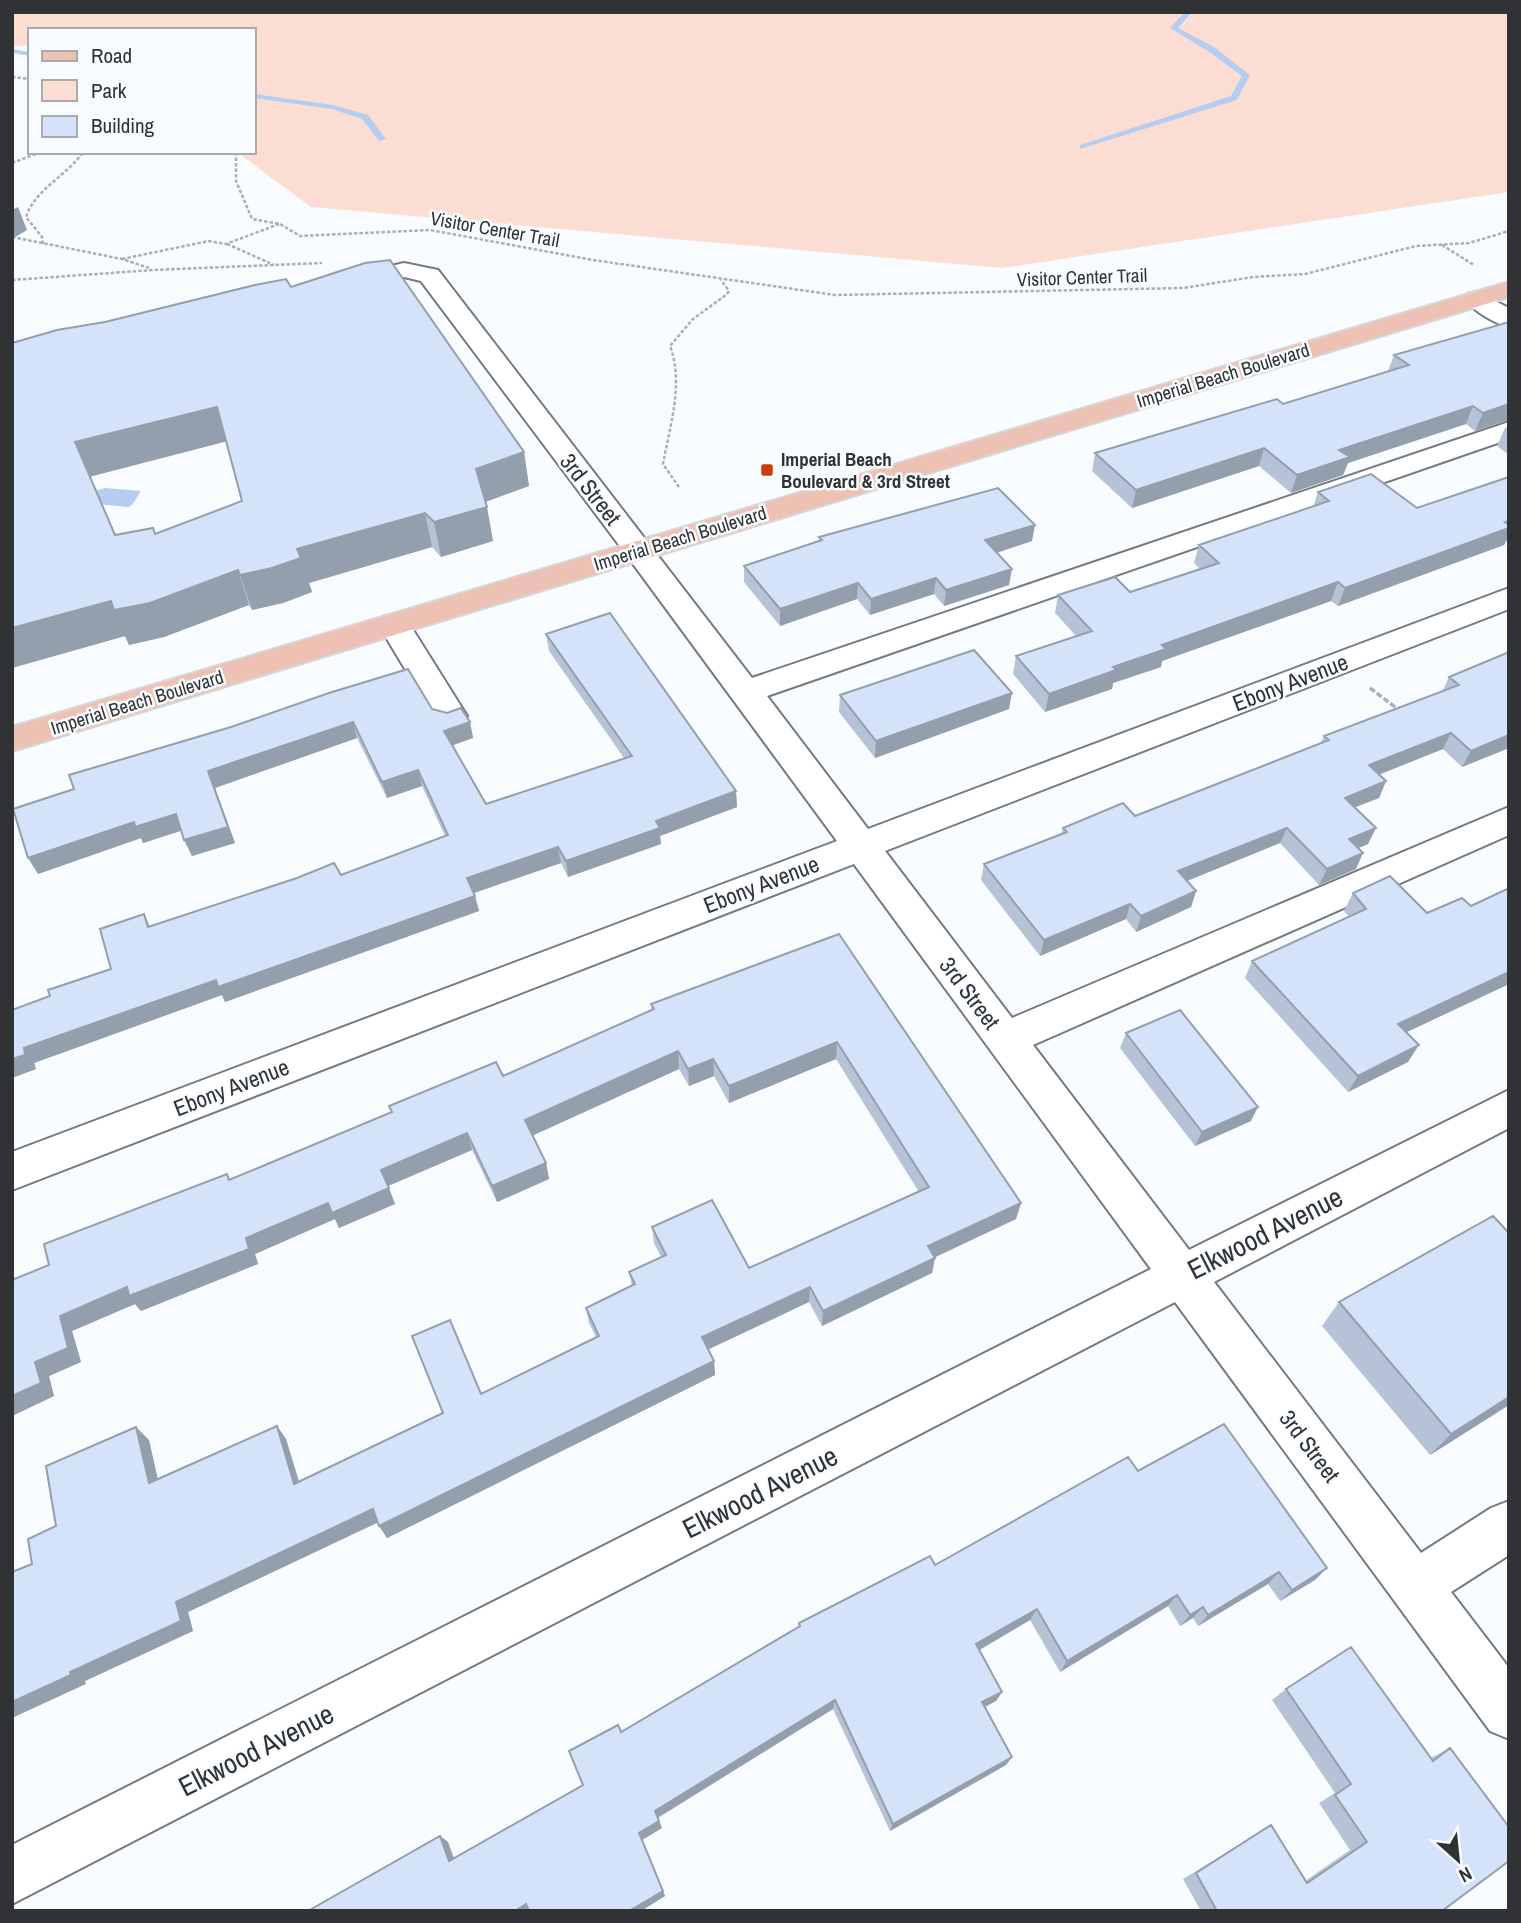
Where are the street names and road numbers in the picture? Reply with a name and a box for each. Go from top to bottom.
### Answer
street label: Visitor Center Trail [428,205,562,253]
street label: Visitor Center Trail [1016,262,1148,292]
street label: Imperial Beach Boulevard [1133,336,1313,414]
street label: 3rd Street [553,447,629,531]
street label: Imperial Beach Boulevard [590,499,770,577]
street label: Ebony Avenue [1228,646,1352,718]
street label: Imperial Beach Boulevard [47,663,227,741]
street label: Ebony Avenue [699,848,823,920]
street label: 3rd Street [933,951,1007,1035]
street label: Ebony Avenue [169,1051,293,1123]
street label: Elkwood Avenue [1181,1178,1349,1288]
street label: 3rd Street [1273,1404,1347,1488]
street label: Elkwood Avenue [676,1437,844,1547]
street label: Elkwood Avenue [172,1695,340,1805]

